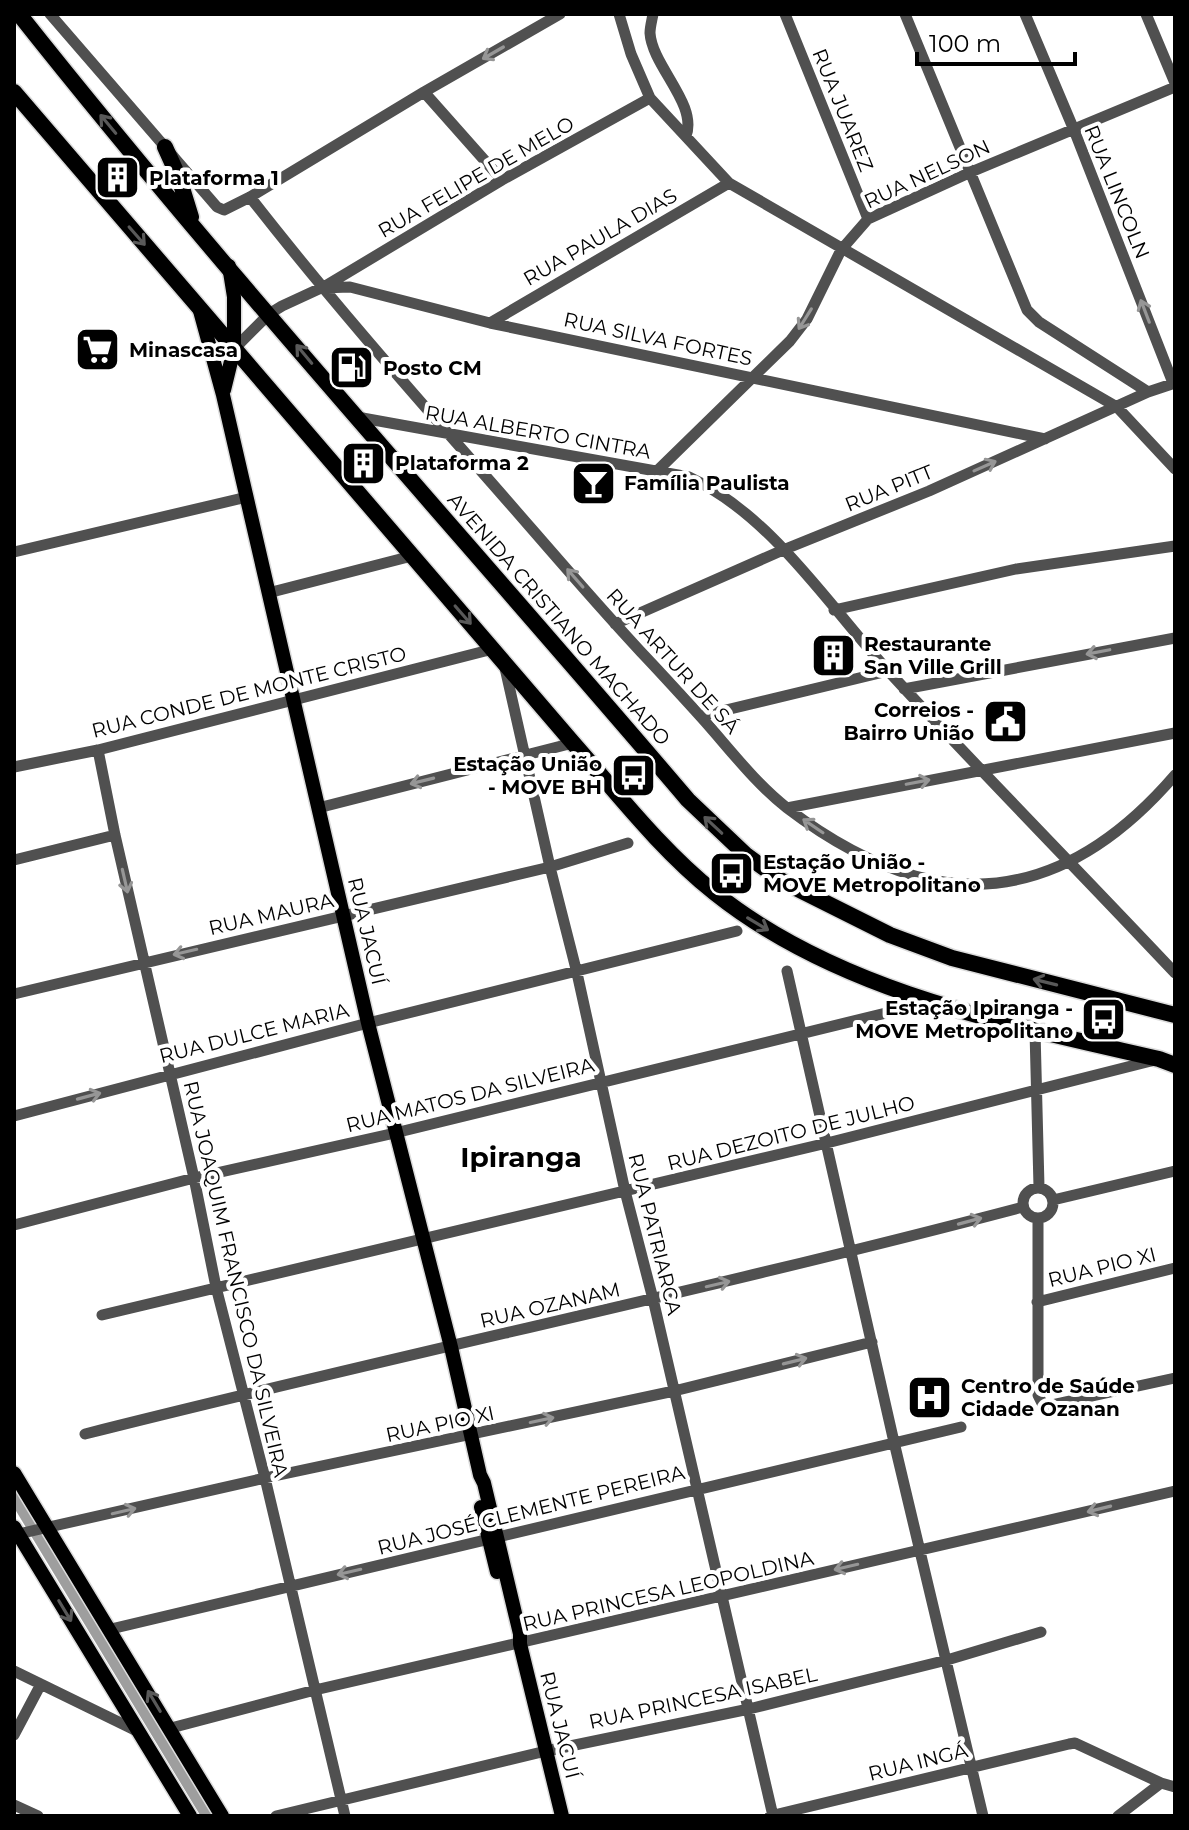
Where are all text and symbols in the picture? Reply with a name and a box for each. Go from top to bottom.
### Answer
scale bar [917,16,1075,66]
text: 100 m [929,29,1001,58]
one-way arrow [482,45,505,61]
street label: RUA JUAREZ [807,45,879,175]
street label: RUA FELIPE DE MELO [374,111,578,243]
one-way arrow [99,114,117,135]
street label: RUA LINCOLN [1079,122,1155,262]
street label: RUA NELSON [860,134,994,214]
building icon: Plataforma 1 [94,154,142,202]
place label: Plataforma 1 [149,166,279,190]
street label: RUA PAULA DIAS [519,183,681,291]
one-way arrow [128,226,146,246]
one-way arrow [1137,299,1151,324]
street label: RUA SILVA FORTES [562,307,754,371]
one-way arrow [797,307,813,330]
supermarket icon: Minascasa [74,326,122,374]
place label: Minascasa [129,338,238,362]
one-way arrow [295,344,313,365]
fuel station icon: Posto CM [328,344,376,392]
place label: Posto CM [383,356,482,380]
street label: RUA ALBERTO CINTRA [423,400,653,464]
building icon: Plataforma 2 [340,439,388,487]
place label: Plataforma 2 [395,451,529,475]
one-way arrow [972,458,997,473]
bar icon: Família Paulista [569,459,617,507]
street label: RUA PITT [841,459,937,517]
place label: Família Paulista [624,471,790,495]
street label: AVENIDA CRISTIANO MACHADO [443,488,675,750]
one-way arrow [566,569,584,589]
street label: RUA ARTUR DE SÁ [602,584,745,739]
one-way arrow [454,605,472,625]
building icon: Restaurante San Ville Grill [809,631,857,679]
place label: Restaurante San Ville Grill [864,632,1002,679]
street label: RUA CONDE DE MONTE CRISTO [89,641,409,743]
one-way arrow [1086,646,1112,661]
public building icon: Correios - Bairro União [981,697,1029,745]
place label: Correios - Bairro União [843,698,974,745]
bus stop icon: Estação União - MOVE BH [609,751,657,799]
place label: Estação União - MOVE BH [453,752,602,799]
one-way arrow [905,774,930,789]
one-way arrow [410,775,436,790]
one-way arrow [704,816,724,834]
one-way arrow [802,817,825,833]
bus stop icon: Estação União - MOVE Metropolitano [708,850,756,898]
place label: Estação União - MOVE Metropolitano [763,850,981,897]
one-way arrow [118,868,133,893]
street label: RUA JACUÍ [343,875,391,988]
street label: RUA MAURA [206,888,336,940]
one-way arrow [746,916,769,932]
one-way arrow [173,945,198,960]
one-way arrow [1033,973,1059,988]
place label: Estação Ipiranga - MOVE Metropolitano [855,996,1073,1043]
bus stop icon: Estação Ipiranga - MOVE Metropolitano [1080,996,1128,1044]
street label: RUA DULCE MARIA [157,998,352,1068]
street label: RUA MATOS DA SILVEIRA [343,1052,597,1137]
street label: RUA JOAQUIM FRANCISCO DA SILVEIRA [179,1079,293,1480]
one-way arrow [76,1087,102,1102]
street label: RUA DEZOITO DE JULHO [665,1091,917,1175]
district label: Ipiranga [460,1140,582,1174]
street label: RUA PATRIARCA [623,1151,687,1318]
one-way arrow [956,1213,982,1228]
street label: RUA PIO XI [1045,1242,1159,1292]
one-way arrow [704,1276,730,1291]
street label: RUA OZANAM [478,1277,622,1333]
one-way arrow [782,1352,807,1367]
hospital icon: Centro de Saúde Cidade Ozanan [906,1374,954,1422]
place label: Centro de Saúde Cidade Ozanan [961,1374,1135,1421]
street label: RUA PIO XI [383,1401,497,1447]
one-way arrow [529,1412,554,1427]
street label: RUA JOSÉ CLEMENTE PEREIRA [375,1460,688,1560]
one-way arrow [110,1503,136,1518]
one-way arrow [1087,1503,1113,1518]
street label: RUA PRINCESA LEOPOLDINA [520,1546,816,1636]
one-way arrow [833,1560,859,1575]
one-way arrow [337,1565,363,1580]
one-way arrow [57,1599,73,1621]
street label: RUA PRINCESA ISABEL [587,1662,820,1734]
street label: RUA JACUÍ [535,1669,585,1782]
one-way arrow [146,1690,162,1712]
street label: RUA INGÁ [866,1738,971,1786]

